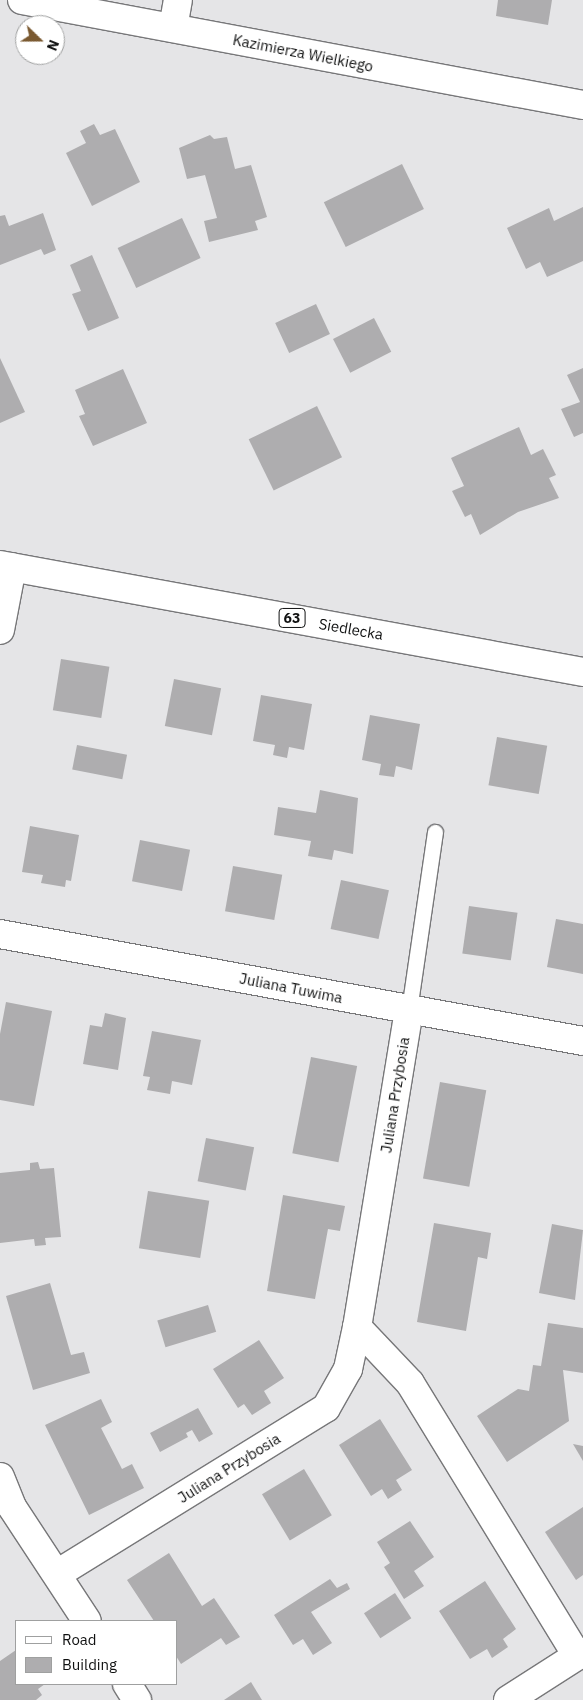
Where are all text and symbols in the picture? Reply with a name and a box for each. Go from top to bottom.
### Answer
north arrow [15,15,65,65]
street label: Kazimierza Wielkiego [231,31,375,75]
text: N [43,37,63,53]
road number: 63 [278,606,306,630]
street label: Siedlecka [317,614,385,644]
street label: Juliana Tuwima [238,969,344,1007]
street label: Juliana Przybosia [377,1036,413,1154]
street label: Juliana Przybosia [175,1429,283,1507]
legend [15,1620,178,1685]
text: Road [62,1630,97,1649]
text: Building [62,1655,117,1674]

